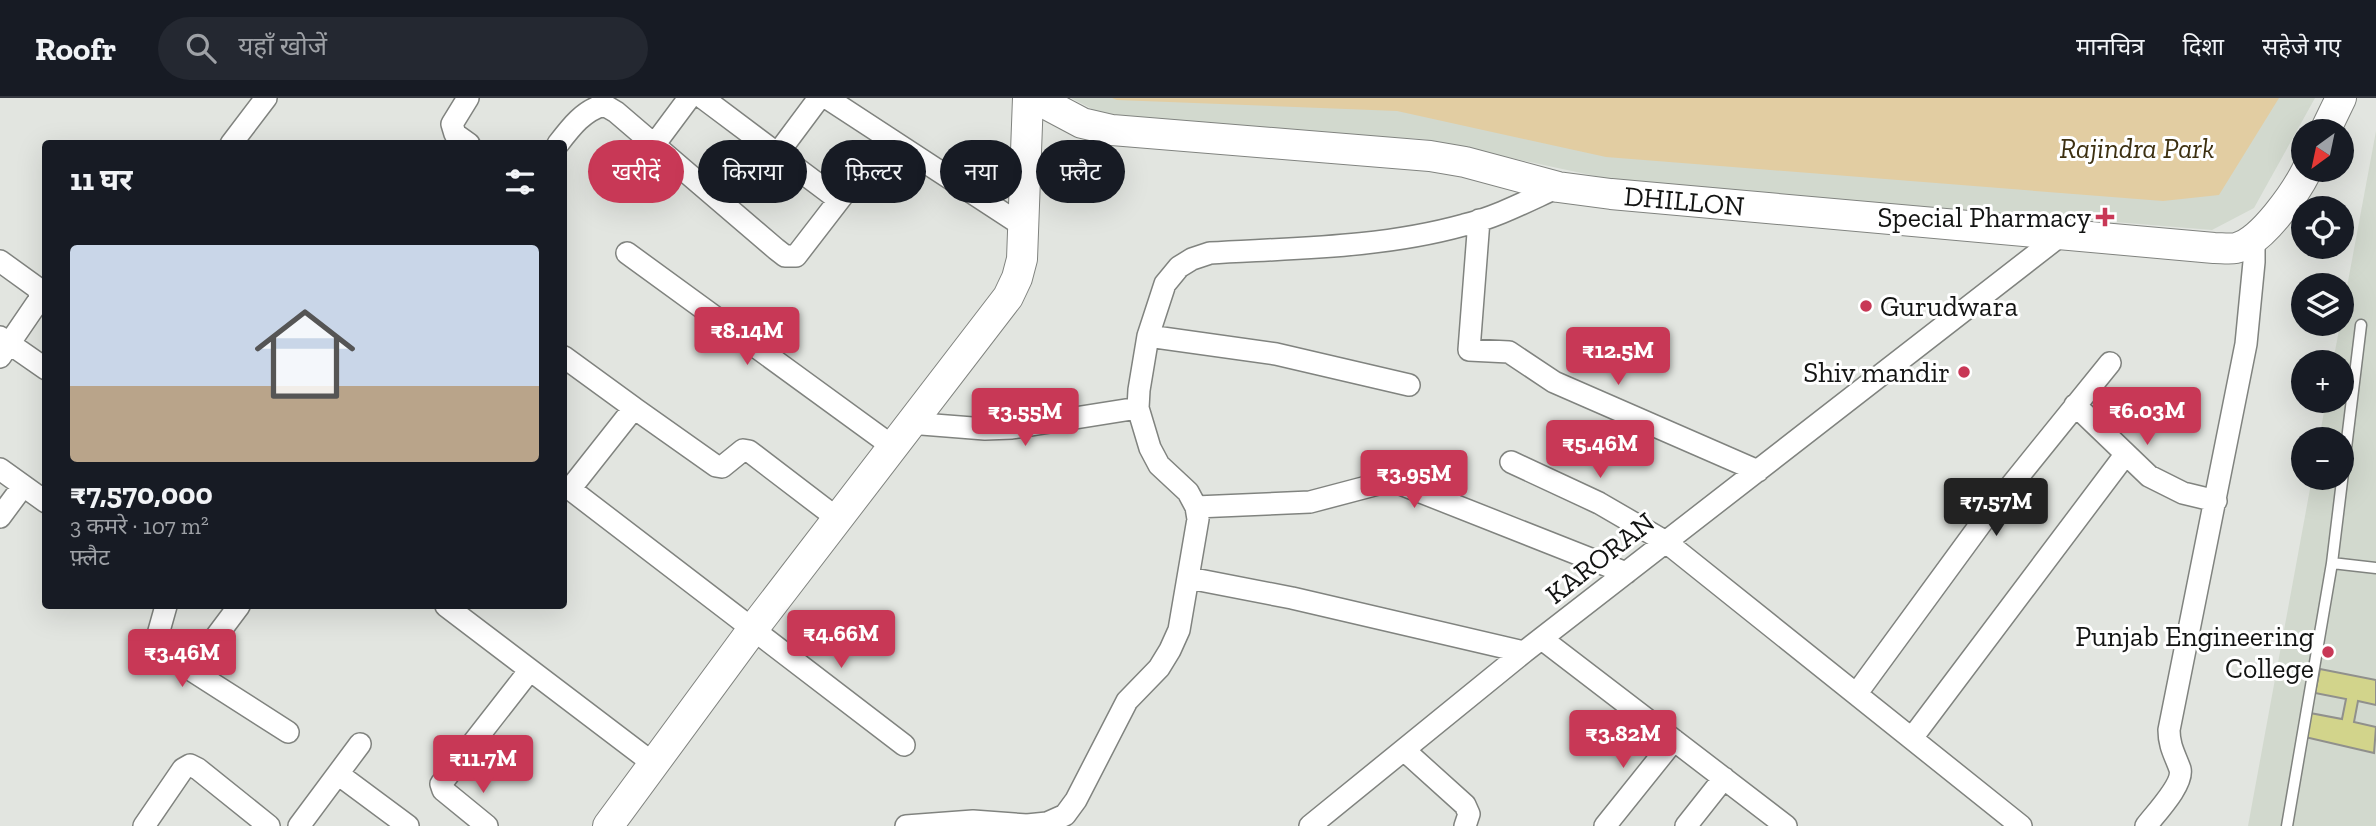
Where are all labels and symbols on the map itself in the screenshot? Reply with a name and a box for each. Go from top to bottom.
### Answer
north arrow [2291,119,2354,182]
park label: Rajindra Park [2060,132,2214,165]
street label: DHILLON [1623,179,1746,222]
place label: Special Pharmacy [1877,201,2092,234]
marker: Special Pharmacy [2097,209,2113,225]
place label: Gurudwara [1880,290,2018,323]
marker: Gurudwara [1858,298,1874,314]
pin: ₹8.14M [690,308,804,367]
pin: ₹12.5M [1561,328,1675,387]
place label: Shiv mandir [1803,356,1950,389]
marker: Shiv mandir [1956,364,1972,380]
pin: ₹3.55M [968,388,1082,448]
pin: ₹6.03M [2090,388,2204,447]
pin: ₹5.46M [1543,420,1657,480]
pin: ₹3.95M [1357,450,1471,510]
pin: ₹7.57M [1939,478,2053,538]
street label: KARORAN [1539,505,1661,611]
pin: ₹4.66M [784,610,898,670]
place label: Punjab Engineering College [2075,620,2314,685]
pin: ₹3.46M [125,630,239,689]
marker: Punjab Engineering College [2320,644,2336,660]
pin: ₹3.82M [1566,710,1680,770]
pin: ₹11.7M [426,736,540,795]

